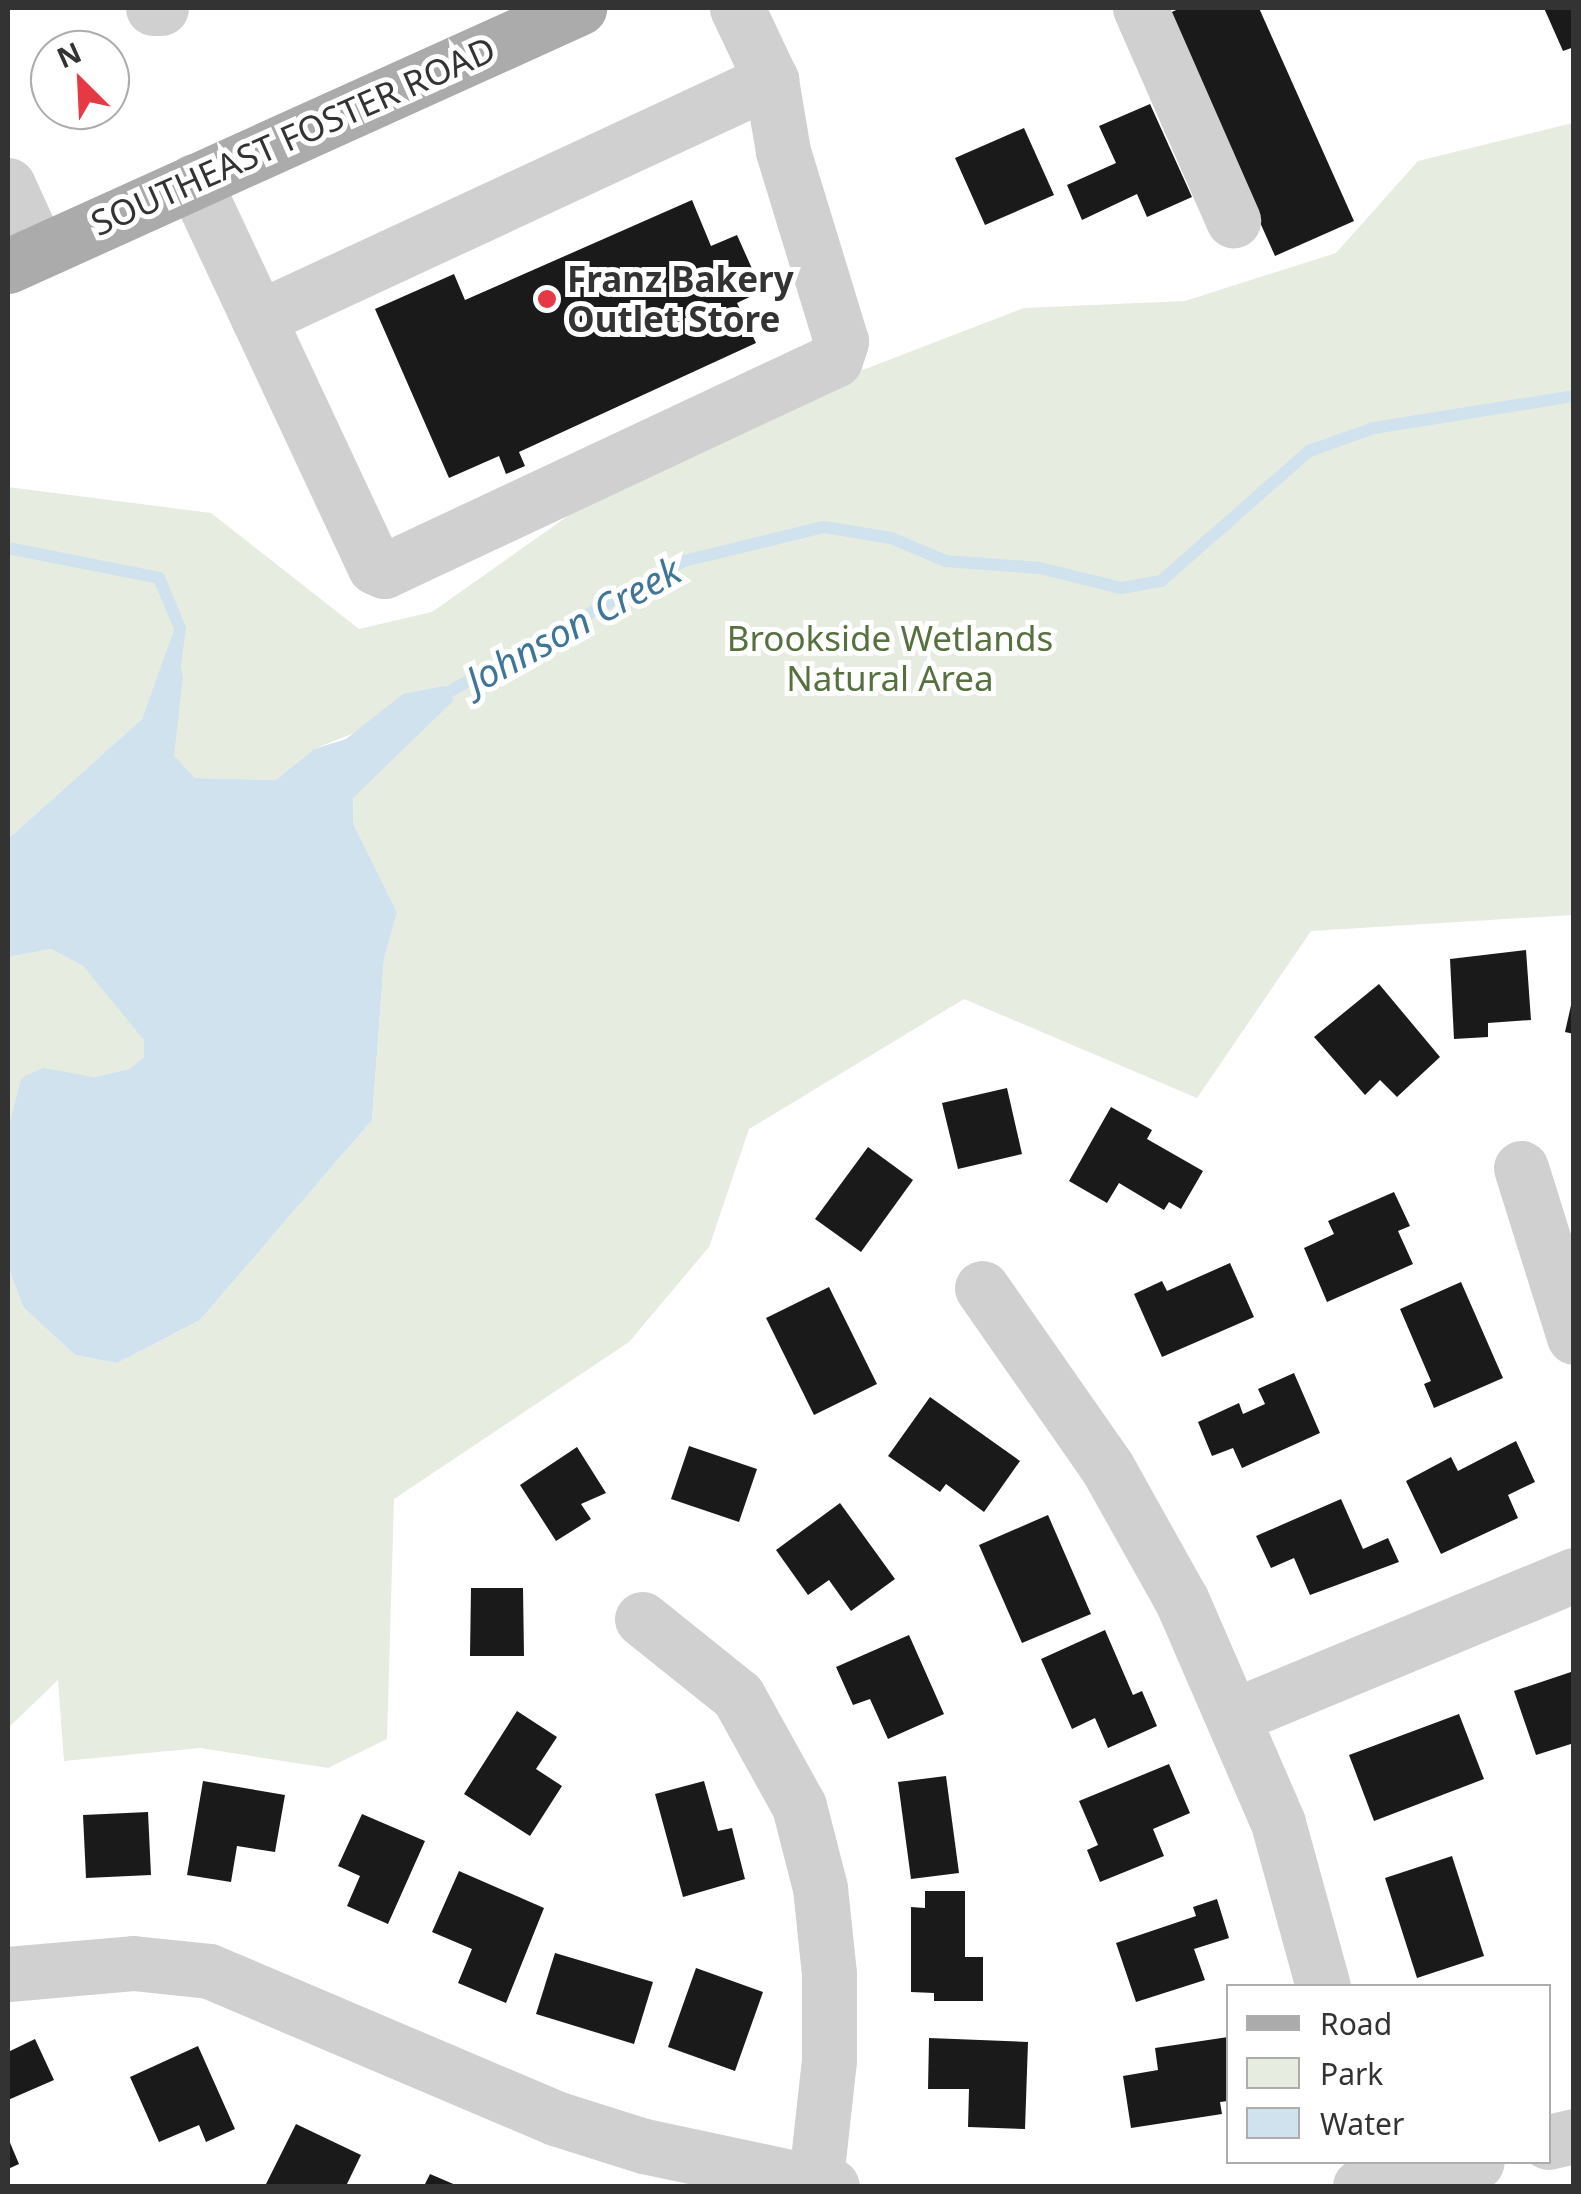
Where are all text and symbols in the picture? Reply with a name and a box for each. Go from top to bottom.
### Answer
street label: SOUTHEAST FOSTER ROAD [84,28,502,244]
north arrow [30,30,130,130]
text: N [50,32,87,76]
place label: Franz Bakery Outlet Store [567,258,794,340]
marker: Franz Bakery Outlet Store [536,288,558,310]
water label: Johnson Creek [457,547,689,703]
park label: Brookside Wetlands Natural Area [727,617,1053,699]
legend [1226,1984,1551,2164]
text: Road [1320,2003,1392,2044]
text: Park [1320,2053,1383,2094]
text: Water [1320,2103,1404,2144]

